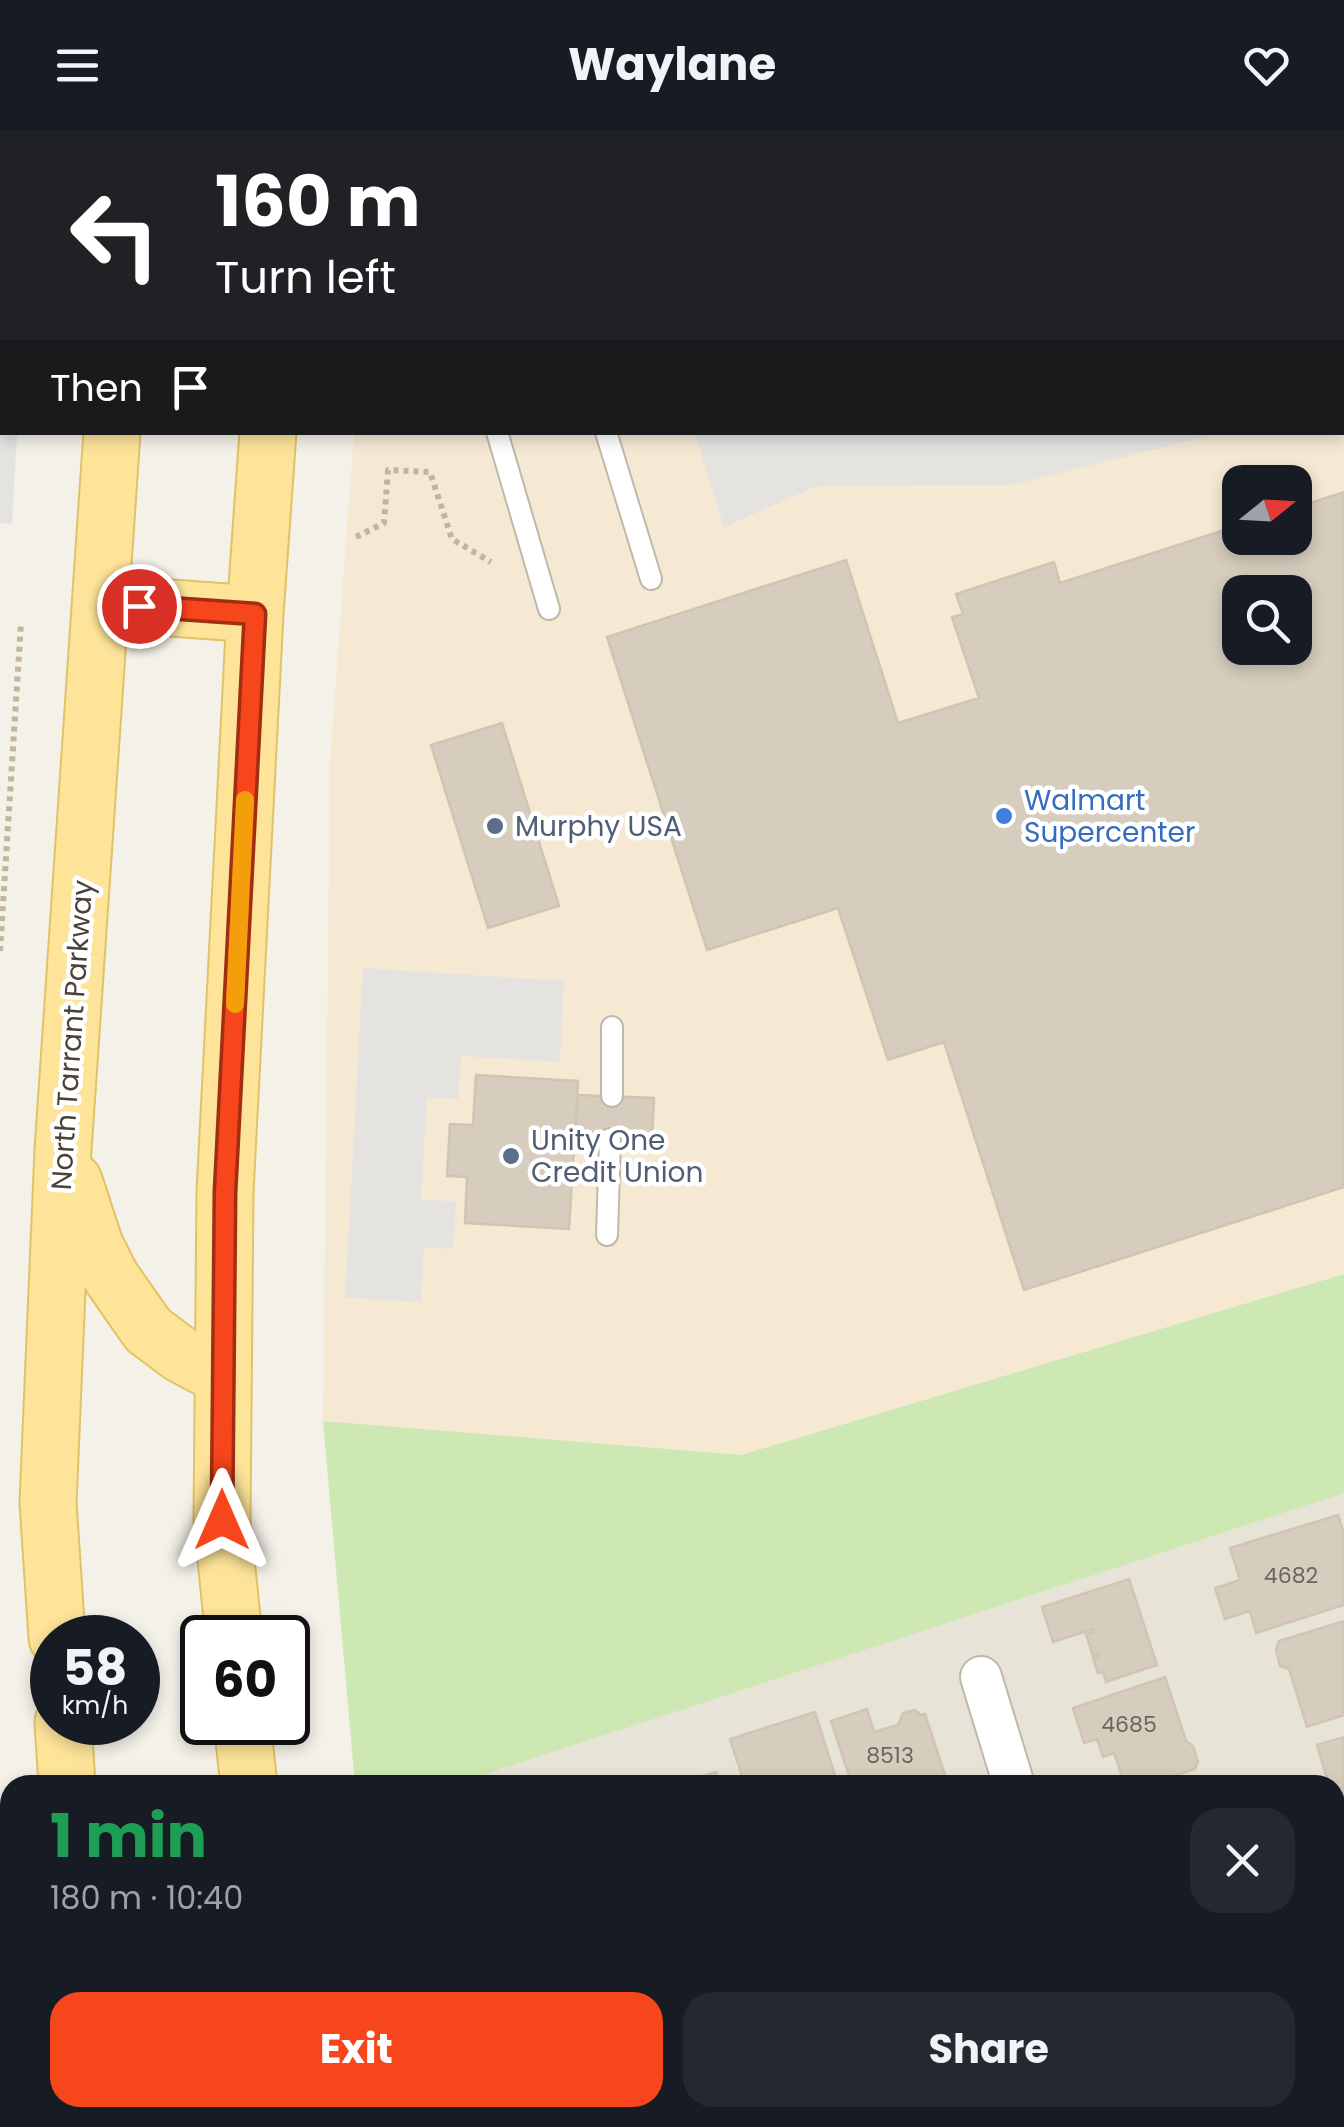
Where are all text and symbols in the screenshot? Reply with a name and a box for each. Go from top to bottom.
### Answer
text: Waylane [568,33,776,96]
icon: menu [50,38,105,93]
icon: heart [1239,38,1294,93]
text: 160 m [215,152,421,251]
icon: left [50,170,180,300]
text: Turn left [215,246,396,309]
icon: arrive [163,360,218,415]
text: Then [50,361,143,414]
north arrow [1222,465,1312,555]
map controls [1222,465,1312,665]
pin [97,564,182,649]
button: search [1222,575,1312,665]
icon: arrive [112,579,167,634]
place label: Walmart Supercenter [1024,781,1195,852]
marker: Walmart Supercenter [993,805,1015,827]
place label: Murphy USA [515,807,682,846]
marker: Murphy USA [484,815,506,837]
street label: North Tarrant Parkway [42,878,102,1191]
place label: Unity One Credit Union [531,1121,703,1192]
marker: Unity One Credit Union [500,1145,522,1167]
position arrow [170,1468,274,1572]
house number: 4682 [1264,1560,1318,1591]
speed limit sign: 60 [180,1615,310,1745]
text: 58 [63,1632,127,1703]
text: km/h [62,1688,128,1723]
house number: 4685 [1101,1709,1157,1740]
house number: 8513 [866,1740,914,1771]
text: 1 min [50,1794,207,1878]
button: close [1190,1808,1295,1913]
text: 180 m · 10:40 [50,1875,243,1920]
button: Exit [50,1992,663,2107]
button: Share [683,1992,1295,2107]

